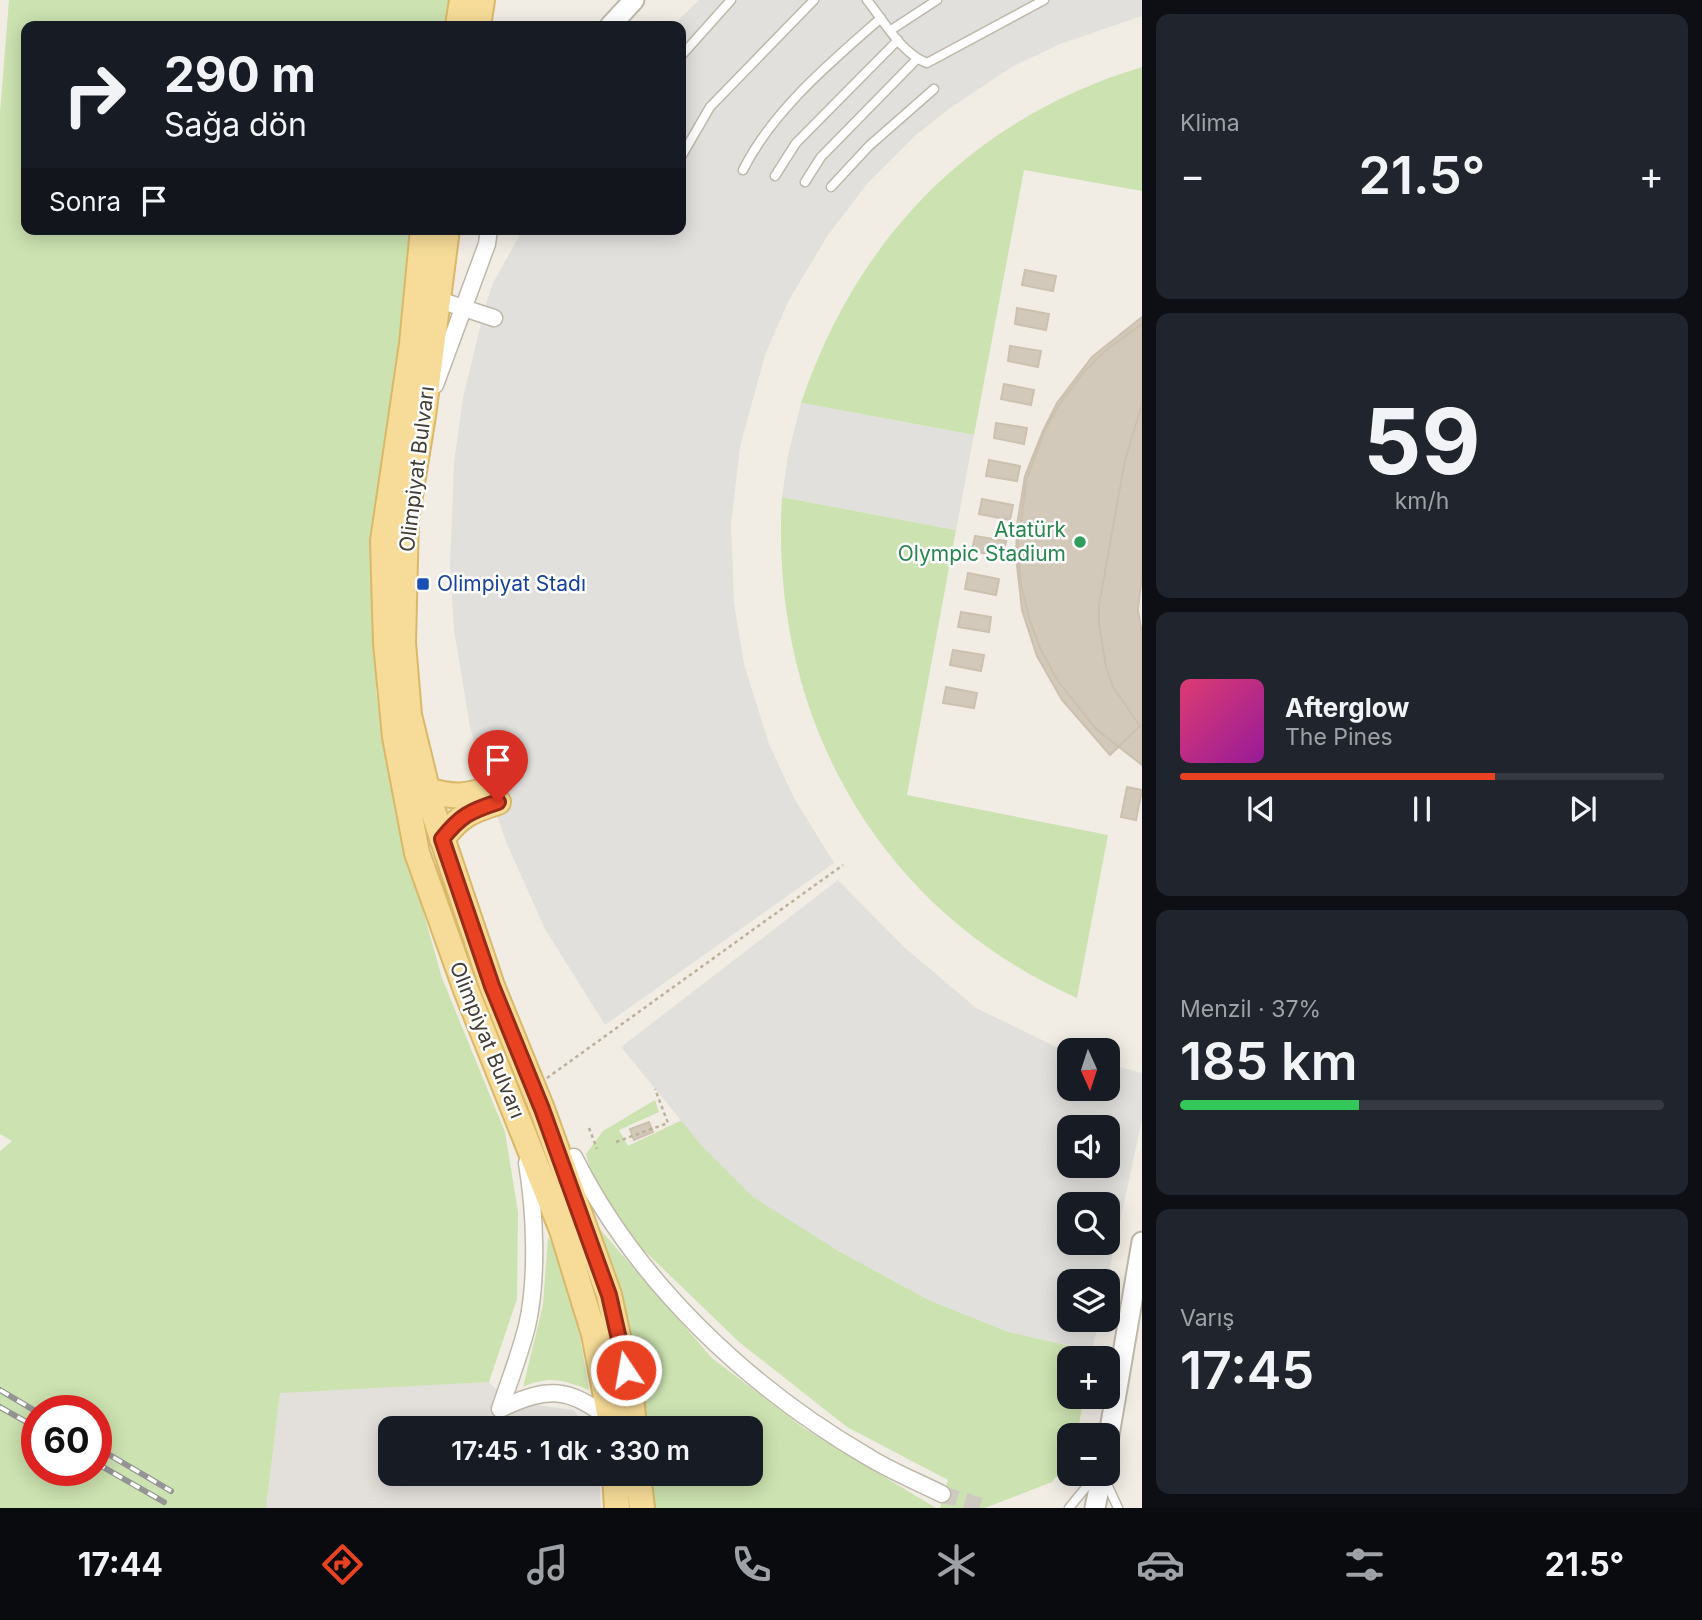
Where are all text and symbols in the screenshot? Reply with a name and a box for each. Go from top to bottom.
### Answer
text: 290 m [164,45,316,104]
icon: right [49,49,140,140]
text: Sağa dön [164,105,307,144]
text: Klima [1180,109,1240,137]
text: 21.5° [1359,144,1485,207]
text: − [1180,152,1205,198]
text: + [1639,152,1664,198]
icon: arrive [135,182,173,220]
text: Sonra [49,186,121,217]
street label: Olimpiyat Bulvarı [394,385,439,553]
text: 59 [1363,386,1481,496]
text: km/h [1395,487,1449,515]
place label: Atatürk Olympic Stadium [898,517,1066,566]
marker: Atatürk Olympic Stadium [1072,534,1088,550]
place label: Olimpiyat Stadı [437,571,586,596]
marker: Olimpiyat Stadı [415,576,431,592]
text: Afterglow [1285,692,1409,723]
text: The Pines [1285,723,1393,751]
pin [468,730,528,802]
icon: arrive [479,741,517,779]
icon: previous [1242,790,1280,828]
icon: pause [1403,790,1441,828]
icon: next [1564,790,1602,828]
street label: Olimpiyat Bulvarı [445,958,530,1122]
text: Menzil · 37% [1180,995,1321,1023]
text: 185 km [1180,1030,1358,1093]
north arrow [1057,1038,1120,1101]
map controls [1057,1038,1120,1486]
button: sound [1057,1115,1120,1178]
button: search [1057,1192,1120,1255]
button: layers [1057,1269,1120,1332]
text: Varış [1180,1304,1234,1332]
position arrow [589,1333,663,1407]
text: 17:45 [1180,1339,1314,1402]
button: + [1057,1346,1120,1409]
speed limit sign: 60 [21,1395,112,1486]
button: − [1057,1423,1120,1486]
text: 17:45 · 1 dk · 330 m [451,1435,690,1466]
icon: directions [318,1540,367,1589]
icon: music [523,1540,572,1589]
icon: phone [727,1540,776,1589]
icon: climate [932,1540,981,1589]
icon: car [1136,1540,1185,1589]
icon: filters [1340,1540,1389,1589]
text: 17:44 [78,1545,163,1584]
text: 21.5° [1545,1545,1624,1584]

